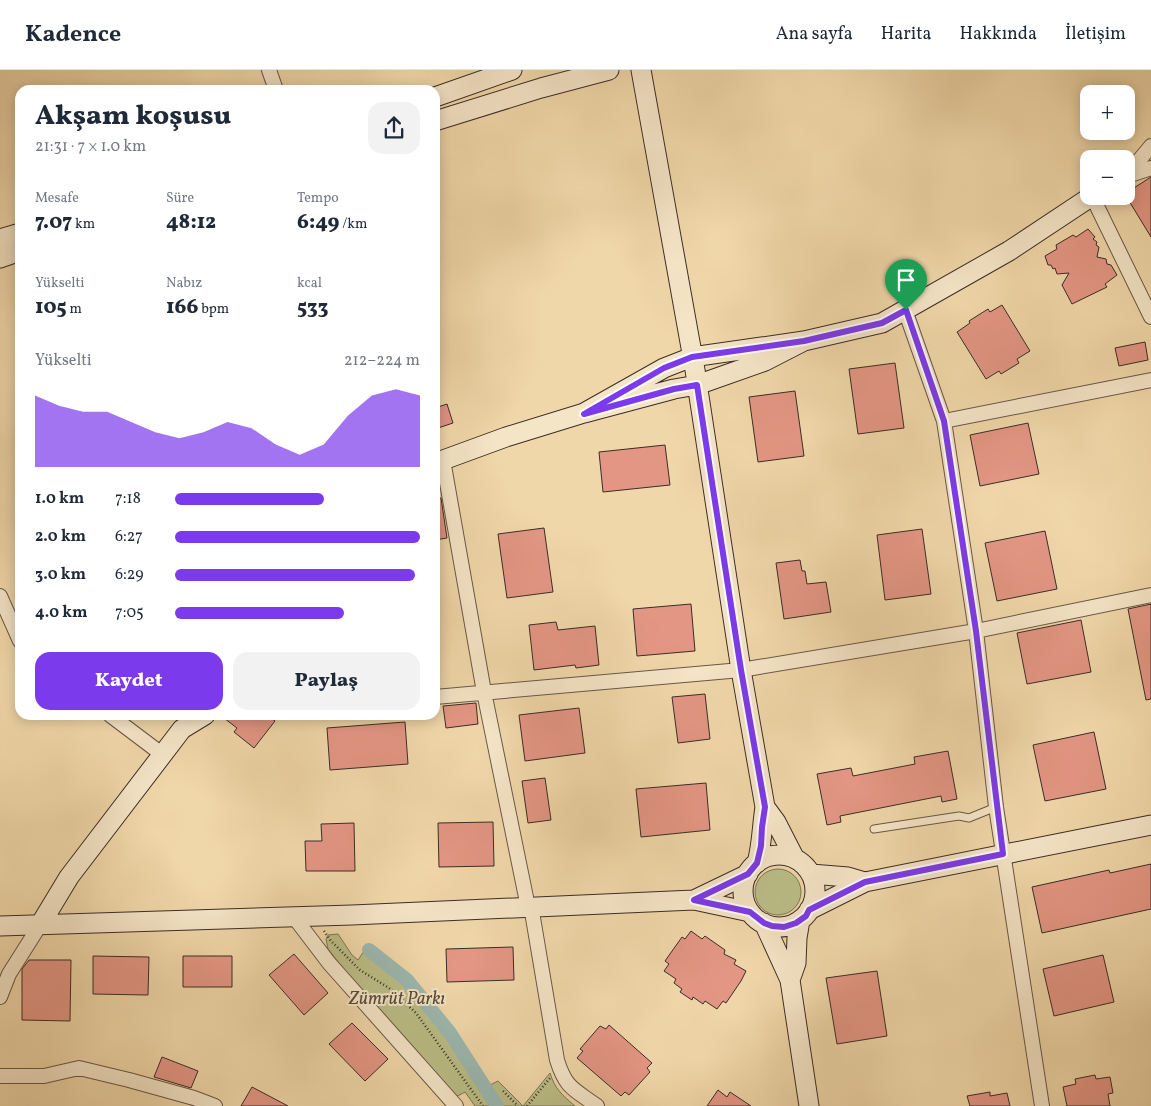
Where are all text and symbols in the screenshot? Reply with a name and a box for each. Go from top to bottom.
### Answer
text: Kadence [25,18,121,52]
text: Ana sayfa [776,22,853,47]
text: Harita [881,22,932,47]
text: Hakkında [960,22,1037,47]
text: İletişim [1065,22,1126,47]
map controls [1080,85,1135,205]
button: + [1080,85,1135,140]
text: Akşam koşusu [35,97,231,136]
button: share [368,102,420,154]
text: 21:31 · 7 × 1.0 km [35,136,146,158]
button: − [1080,150,1135,205]
text: Mesafe [35,189,79,208]
text: Süre [166,189,194,208]
text: Tempo [297,189,339,208]
text: 7.07 [35,208,72,237]
text: 48:12 [166,208,216,237]
text: 6:49 [297,208,339,237]
text: km [72,215,95,234]
text: /km [339,215,367,234]
pin [885,259,927,310]
icon: arrive [892,266,920,294]
text: Yükselti [35,274,85,293]
text: Nabız [166,274,202,293]
text: kcal [297,274,322,293]
text: 105 [35,293,67,322]
text: 166 [166,293,198,322]
text: 533 [297,293,328,322]
text: m [67,300,82,319]
text: bpm [198,300,229,319]
text: Yükselti [35,350,92,372]
text: 212–224 m [344,350,420,372]
text: 1.0 km [35,488,84,510]
text: 7:18 [115,488,141,510]
text: 2.0 km [35,526,86,548]
text: 6:27 [115,526,143,548]
text: 3.0 km [35,564,86,586]
text: 6:29 [115,564,144,586]
text: 4.0 km [35,602,87,624]
text: 7:05 [115,602,144,624]
button: Kaydet [35,652,223,710]
button: Paylaş [233,652,420,710]
park label: Zümrüt Parkı [348,987,445,1012]

